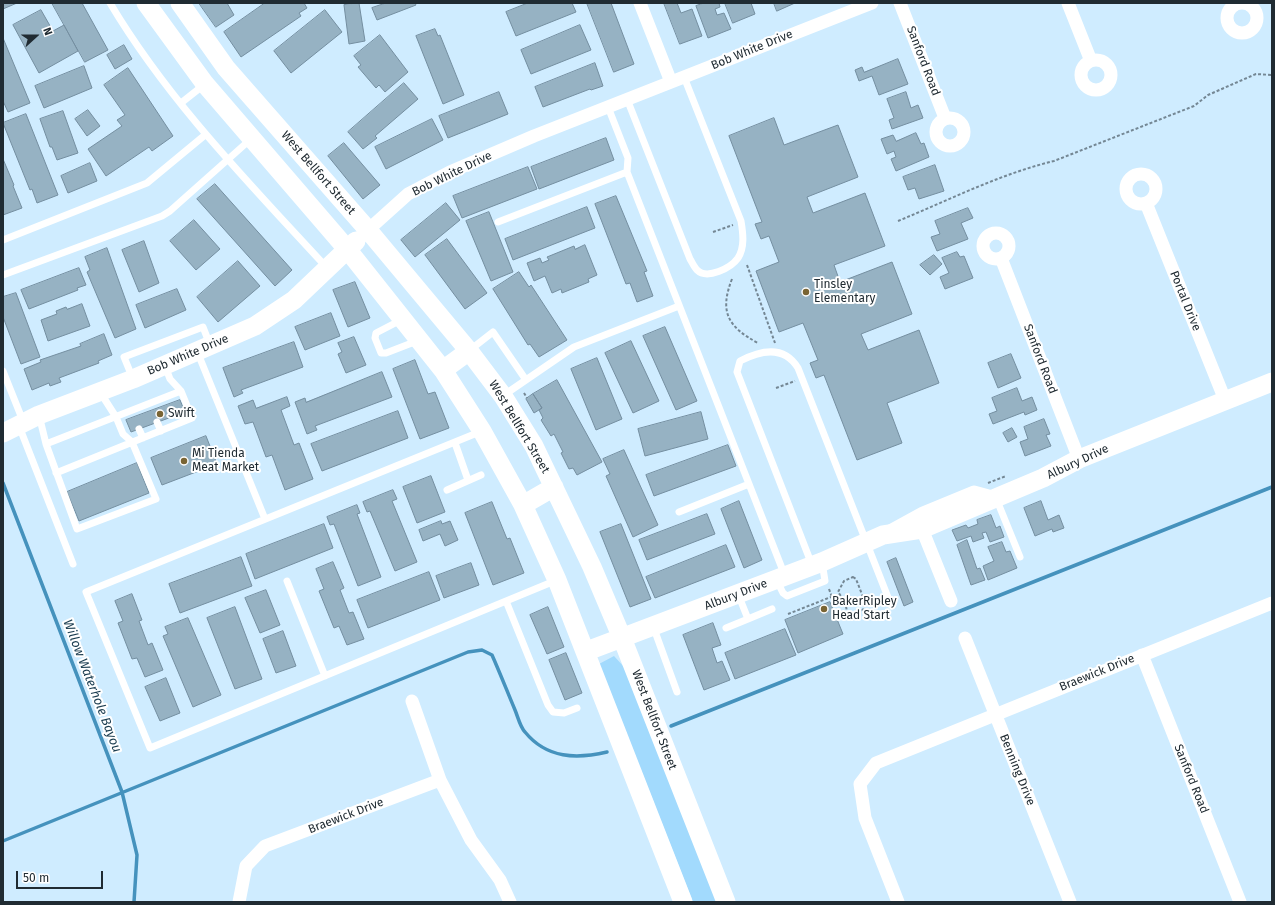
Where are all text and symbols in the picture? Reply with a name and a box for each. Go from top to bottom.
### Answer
north arrow [16,16,56,56]
street label: Sanford Road [903,24,943,98]
text: N [40,26,55,37]
street label: Bob White Drive [709,27,795,73]
street label: West Bellfort Street [278,128,358,218]
street label: Bob White Drive [410,148,494,200]
street label: Portal Drive [1166,269,1204,333]
place label: Tinsley Elementary [814,278,875,306]
marker: Tinsley Elementary [801,287,811,297]
street label: Sanford Road [1020,322,1060,396]
street label: Bob White Drive [145,331,231,379]
street label: West Bellfort Street [486,378,552,476]
place label: Swift [168,407,195,421]
marker: Swift [155,409,165,419]
street label: Albury Drive [1045,441,1111,483]
place label: Mi Tienda Meat Market [192,447,259,475]
marker: Mi Tienda Meat Market [179,456,189,466]
street label: Albury Drive [702,576,770,614]
place label: BakerRipley Head Start [832,595,897,623]
marker: BakerRipley Head Start [819,604,829,614]
water label: Willow Waterhole Bayou [59,617,125,755]
street label: Braewick Drive [1057,651,1137,695]
street label: West Bellfort Street [628,668,680,772]
street label: Benning Drive [996,732,1038,808]
street label: Sanford Road [1171,742,1211,816]
street label: Braewick Drive [306,795,386,837]
scale bar [18,863,105,889]
text: 50 m [23,871,49,885]

